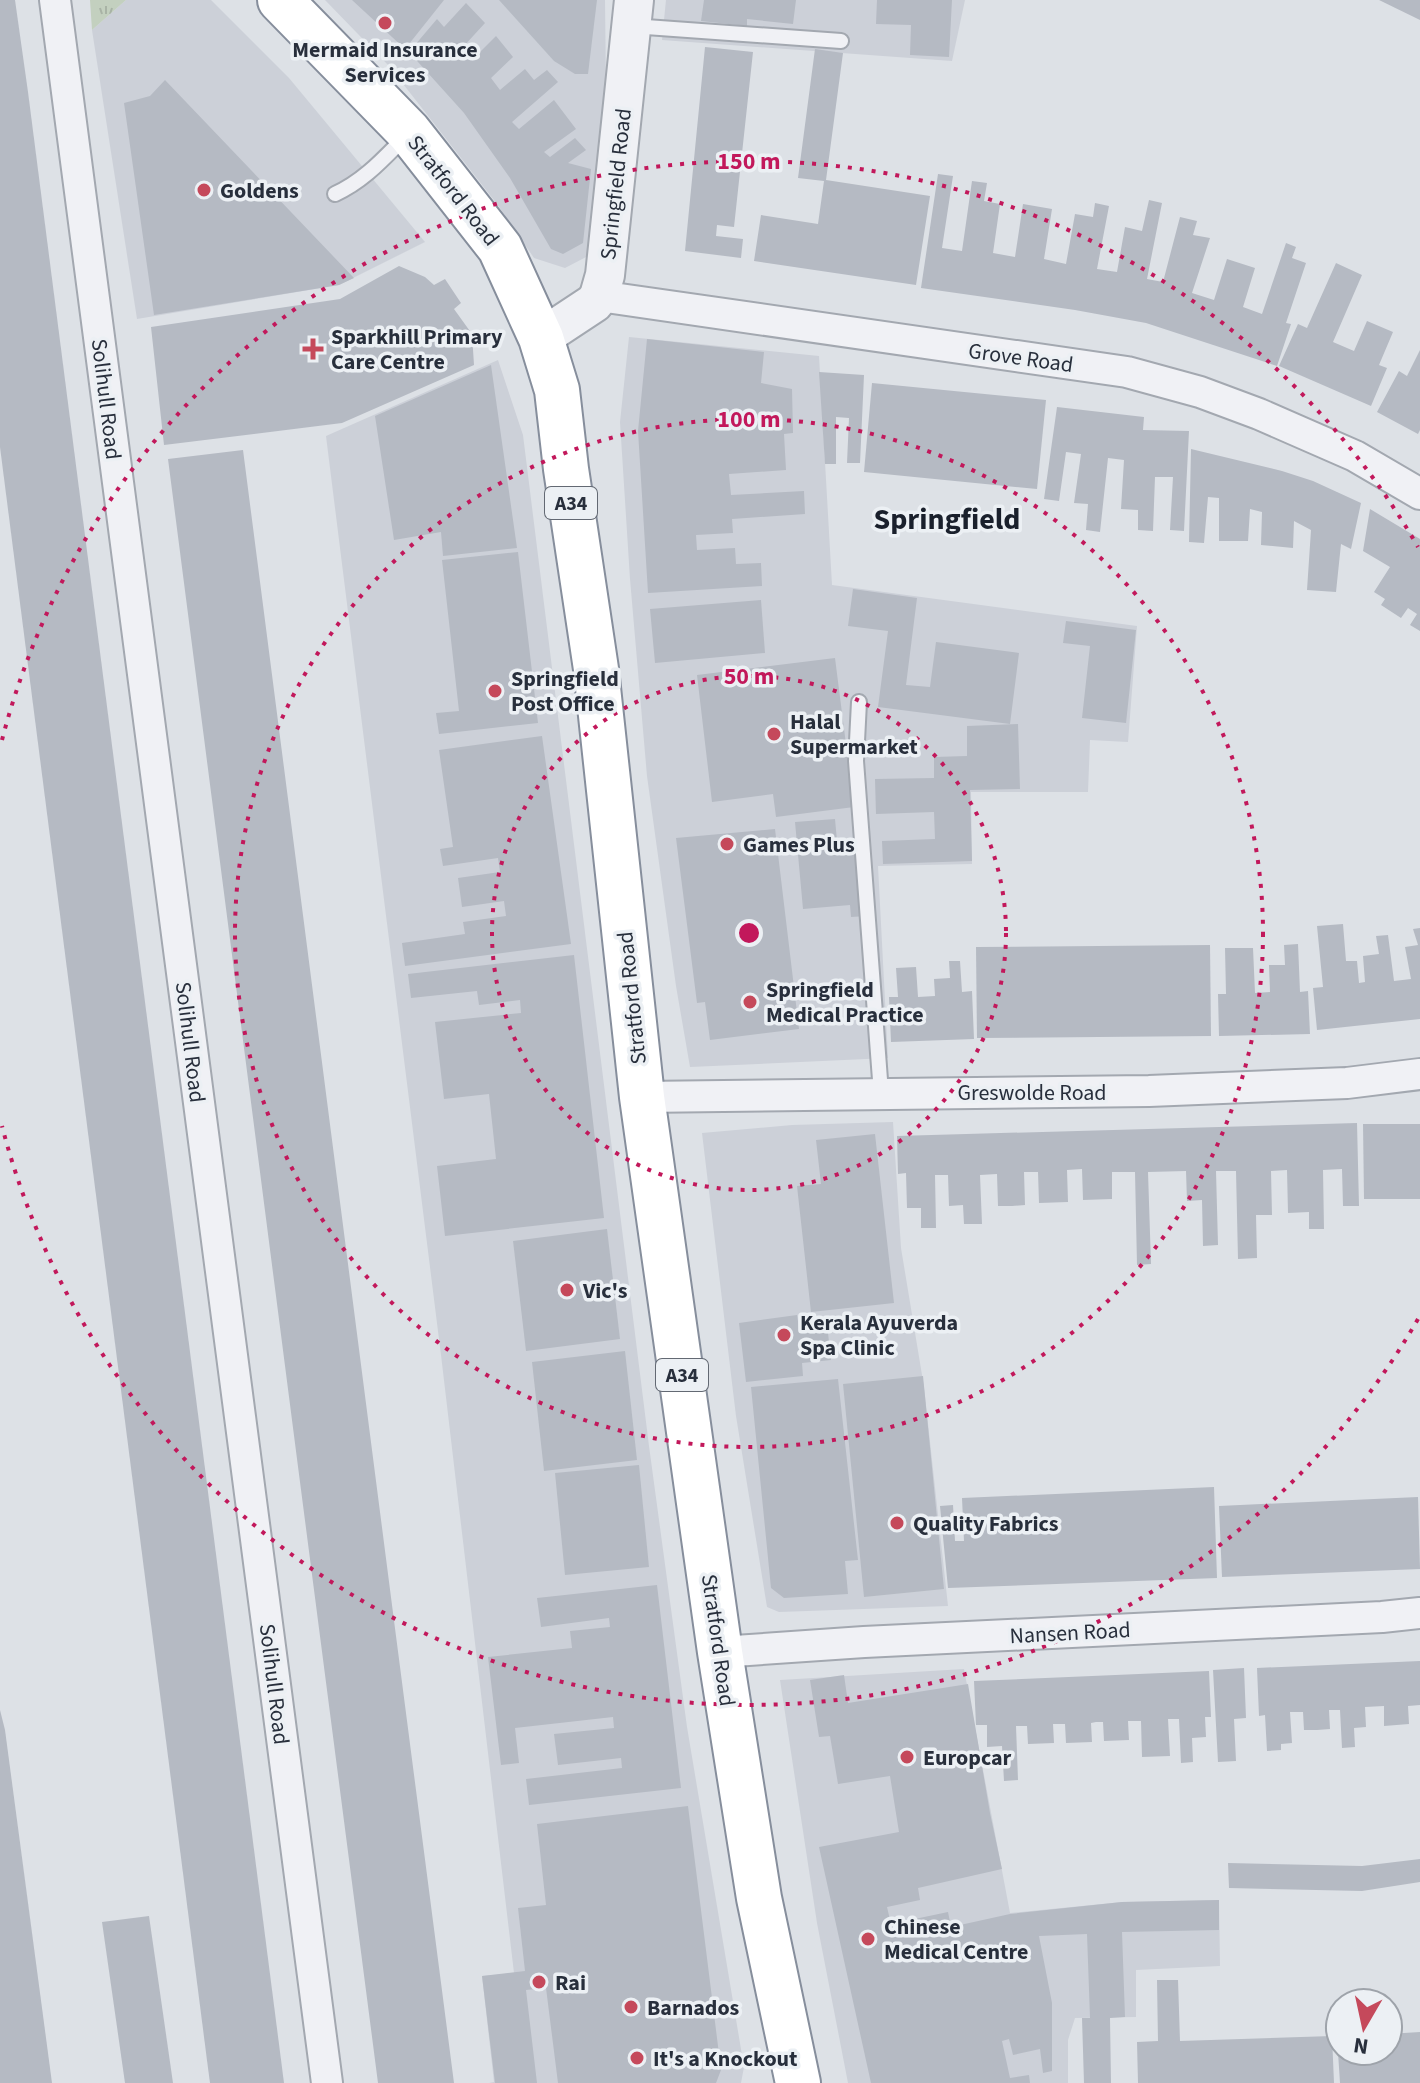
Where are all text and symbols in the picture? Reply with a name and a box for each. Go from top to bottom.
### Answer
marker: Mermaid Insurance Services [376,14,394,32]
place label: Mermaid Insurance Services [292,34,478,91]
street label: Springfield Road [592,107,640,262]
street label: Stratford Road [400,128,507,253]
text: 150 m [717,144,781,179]
place label: Goldens [220,175,299,207]
marker: Goldens [195,181,213,199]
place label: Sparkhill Primary Care Centre [331,321,503,378]
street label: Grove Road [966,335,1075,381]
street label: Solihull Road [83,337,129,461]
marker: Sparkhill Primary Care Centre [302,338,324,360]
text: 100 m [717,402,781,437]
road number: A34 [545,487,597,519]
district label: Springfield [873,498,1021,541]
text: 50 m [724,659,774,694]
place label: Springfield Post Office [511,663,619,720]
marker: Springfield Post Office [486,682,504,700]
place label: Halal Supermarket [790,706,918,763]
marker: Halal Supermarket [765,725,783,743]
place label: Games Plus [743,829,855,861]
marker: Games Plus [718,835,736,853]
centre of rings [735,919,763,947]
street label: Stratford Road [609,930,655,1066]
place label: Springfield Medical Practice [766,974,924,1031]
street label: Solihull Road [167,980,213,1104]
marker: Springfield Medical Practice [741,993,759,1011]
street label: Greswolde Road [957,1077,1107,1109]
place label: Vic's [582,1275,628,1307]
marker: Vic's [558,1281,576,1299]
place label: Kerala Ayuverda Spa Clinic [800,1307,958,1364]
marker: Kerala Ayuverda Spa Clinic [775,1326,793,1344]
road number: A34 [656,1359,708,1391]
place label: Quality Fabrics [913,1508,1059,1540]
marker: Quality Fabrics [888,1514,906,1532]
street label: Stratford Road [693,1572,743,1708]
street label: Nansen Road [1009,1614,1131,1652]
street label: Solihull Road [251,1622,297,1746]
place label: Europcar [923,1742,1012,1774]
marker: Europcar [898,1748,916,1766]
place label: Chinese Medical Centre [884,1911,1028,1968]
marker: Chinese Medical Centre [859,1930,877,1948]
place label: Rai [555,1967,586,1999]
marker: Rai [530,1973,548,1991]
north arrow [1324,1987,1404,2067]
place label: Barnados [647,1992,740,2024]
marker: Barnados [622,1998,640,2016]
text: N [1351,2029,1371,2063]
place label: It's a Knockout [653,2043,798,2075]
marker: It's a Knockout [628,2049,646,2067]

